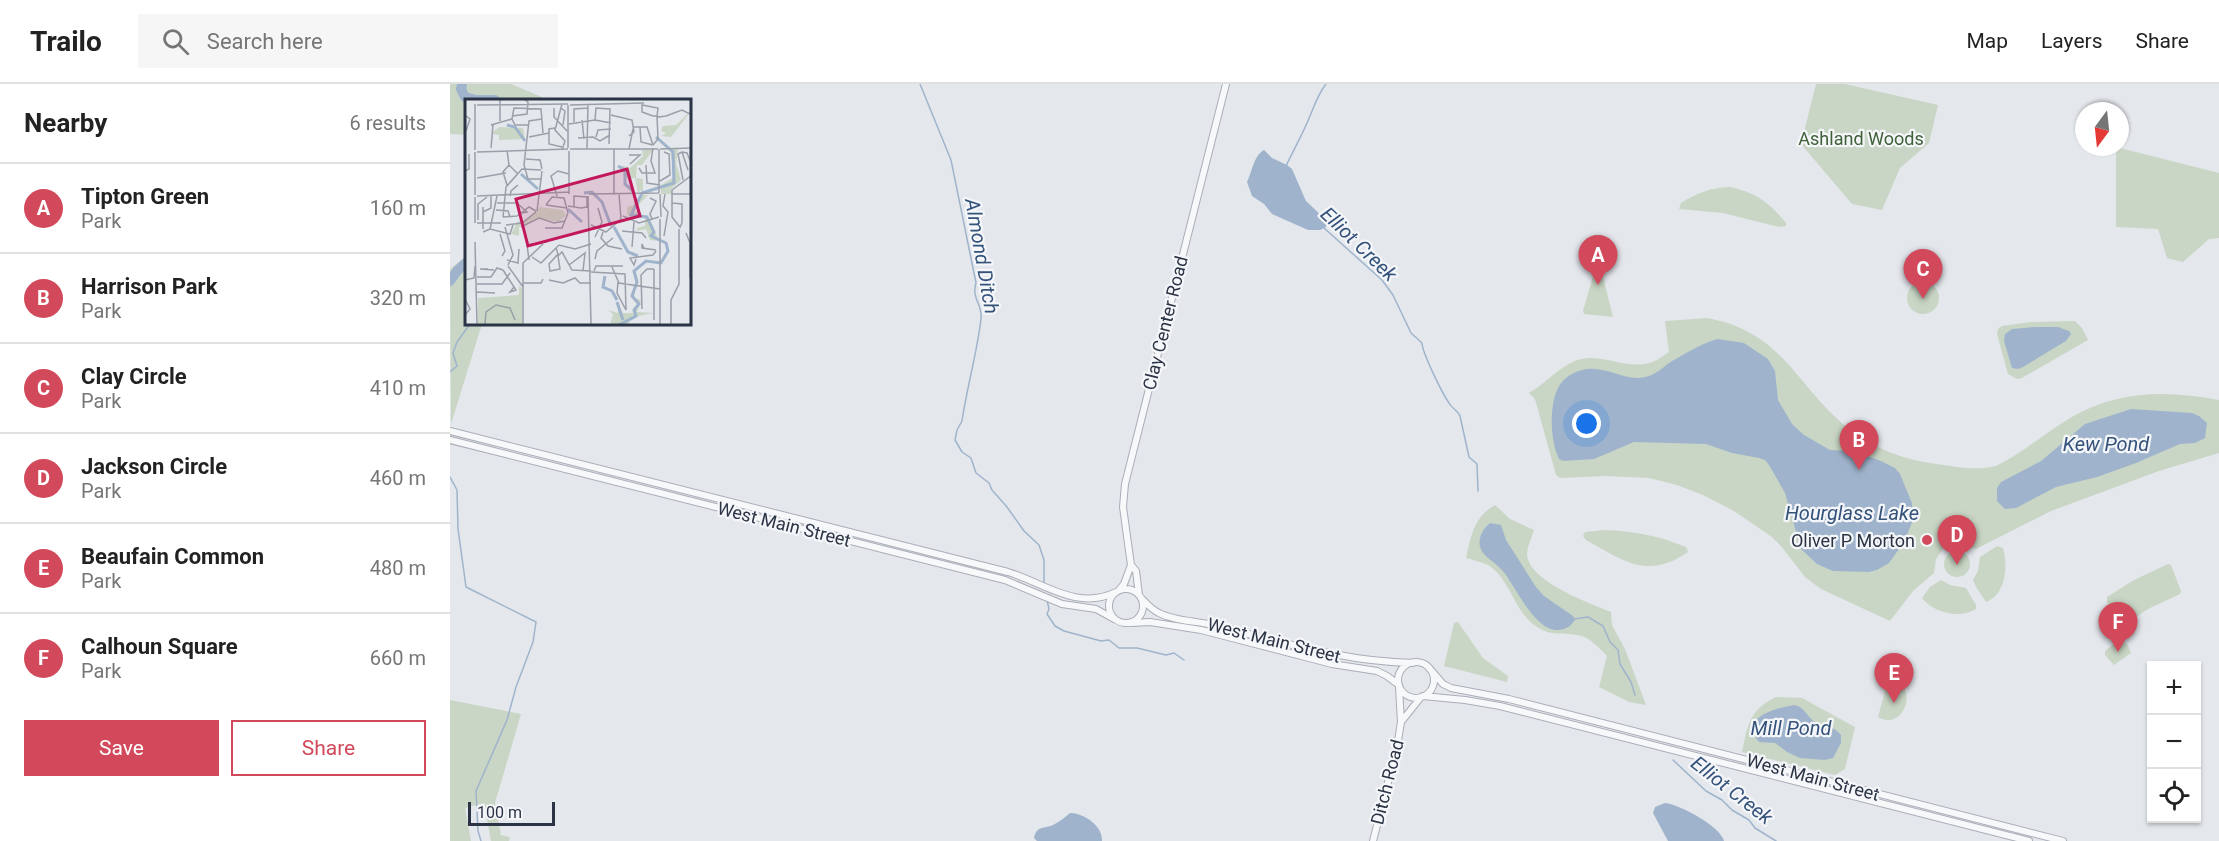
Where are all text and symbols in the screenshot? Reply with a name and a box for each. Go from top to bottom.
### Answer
search box [138,14,558,68]
text: Trailo [30,25,102,58]
icon: search [159,25,192,58]
text: Search here [207,29,323,54]
text: Map [1966,29,2008,53]
text: Layers [2041,29,2102,53]
text: Share [2135,29,2189,53]
inset map [465,99,692,326]
north arrow [2075,102,2129,156]
text: Nearby [24,108,107,138]
text: 6 results [350,111,426,135]
park label: Ashland Woods [1798,128,1924,149]
text: Tipton Green [81,184,209,209]
water label: Almond Ditch [960,195,1004,316]
text: A [37,196,50,220]
text: 160 m [370,196,426,220]
water label: Elliot Creek [1316,202,1403,287]
text: Park [81,209,121,233]
pin: A [1578,236,1618,285]
pin: C [1904,250,1942,299]
street label: Clay Center Road [1138,254,1192,392]
text: Harrison Park [81,274,217,299]
text: B [37,286,50,310]
text: 320 m [370,286,426,310]
text: Park [81,299,121,323]
text: Clay Circle [81,364,187,389]
text: C [37,376,50,400]
text: 410 m [370,376,426,400]
text: Park [81,389,121,413]
your location [1572,409,1601,438]
pin: B [1840,420,1878,470]
water label: Kew Pond [2063,432,2150,456]
text: Jackson Circle [81,454,227,479]
text: D [37,466,50,490]
text: 460 m [370,466,426,490]
text: Park [81,479,121,503]
street label: West Main Street [715,497,853,551]
water label: Hourglass Lake [1785,501,1919,525]
pin: D [1938,516,1976,565]
place label: Oliver P Morton [1791,530,1915,551]
marker: Oliver P Morton [1920,533,1934,547]
text: Beaufain Common [81,544,264,569]
text: E [38,556,49,580]
text: 480 m [370,556,426,580]
text: Park [81,569,121,593]
pin: F [2098,602,2138,652]
street label: West Main Street [1205,613,1343,667]
text: Calhoun Square [81,634,238,659]
text: F [38,646,49,670]
text: 660 m [370,646,426,670]
pin: E [1874,654,1914,703]
text: Park [81,659,121,683]
map controls [2147,661,2201,823]
button: + [2147,661,2201,715]
button: − [2147,715,2201,769]
water label: Mill Pond [1751,716,1832,740]
button: Save [24,720,219,776]
button: Share [231,720,426,776]
street label: Ditch Road [1366,737,1408,827]
street label: West Main Street [1744,749,1882,805]
water label: Elliot Creek [1686,751,1778,830]
button: locate [2147,769,2201,823]
scale bar [468,799,555,826]
text: 100 m [477,803,522,822]

